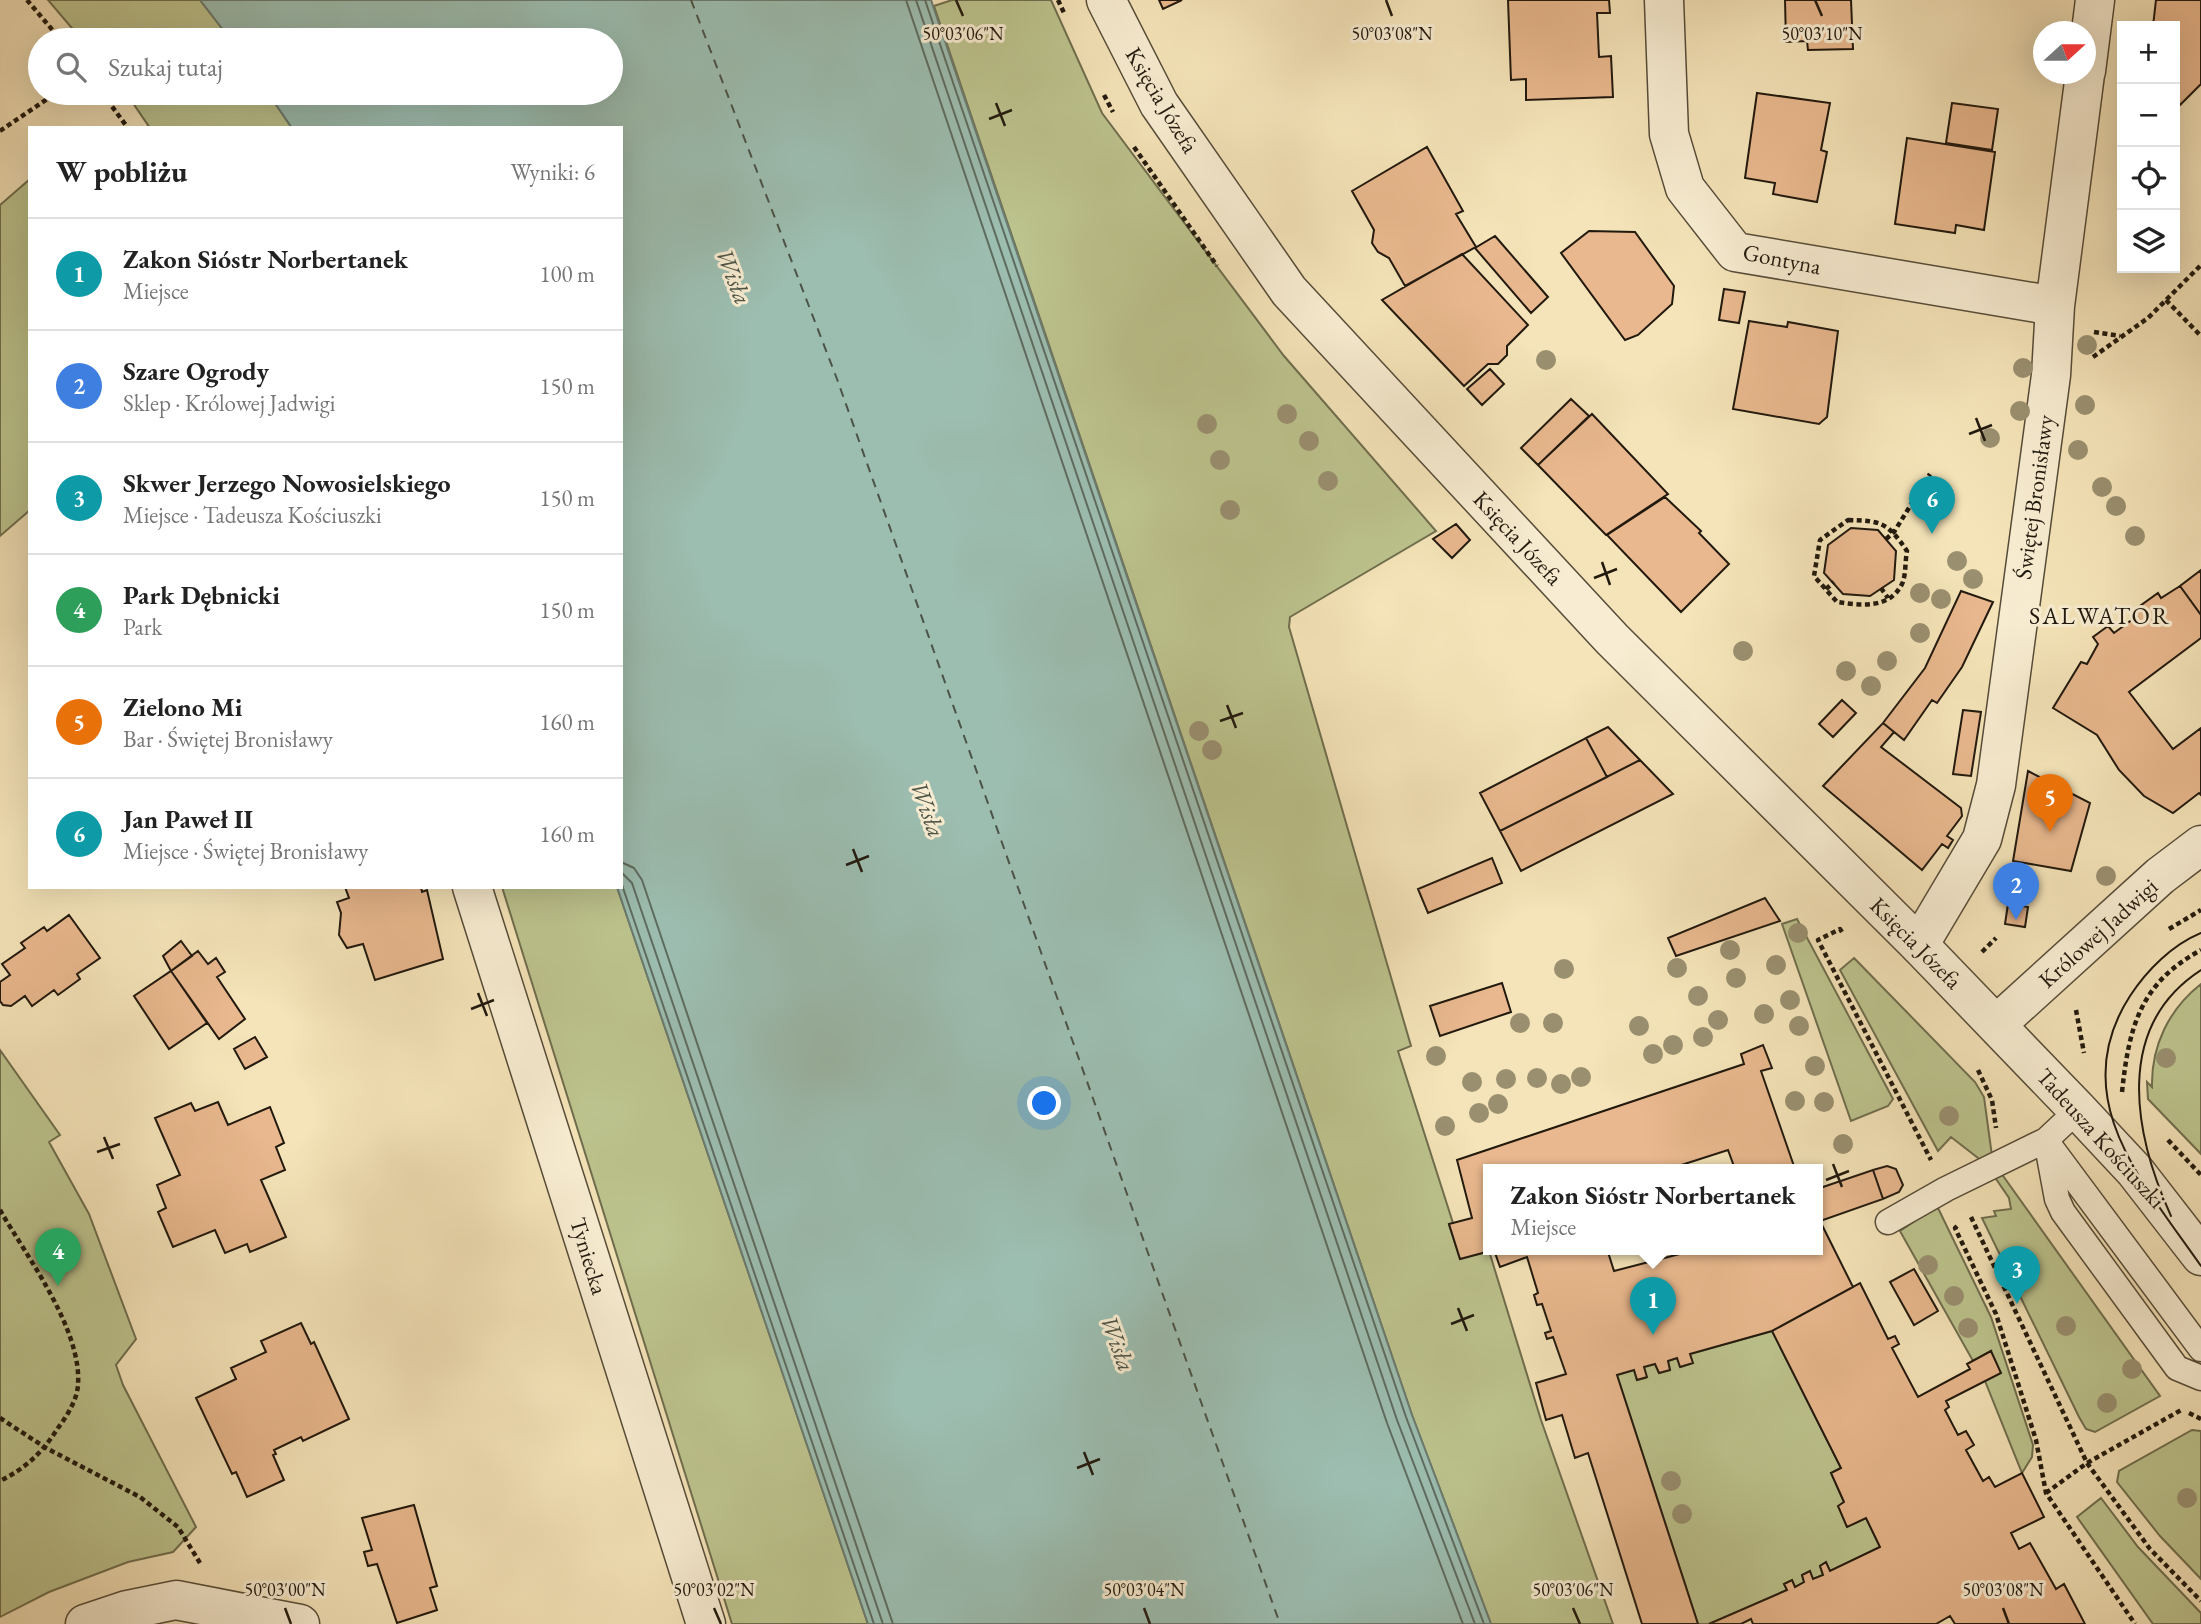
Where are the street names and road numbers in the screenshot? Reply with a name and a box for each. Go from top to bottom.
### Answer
street label: Księcia Józefa [1119,41,1206,159]
street label: Gontyna [1740,237,1824,281]
street label: Świętej Bronisławy [2008,412,2061,581]
street label: Księcia Józefa [1467,484,1570,592]
street label: Królowej Jadwigi [2032,871,2164,995]
street label: Księcia Józefa [1863,890,1969,996]
street label: Tadeusza Kościuszki [2030,1061,2172,1215]
street label: Tyniecka [563,1214,615,1299]

